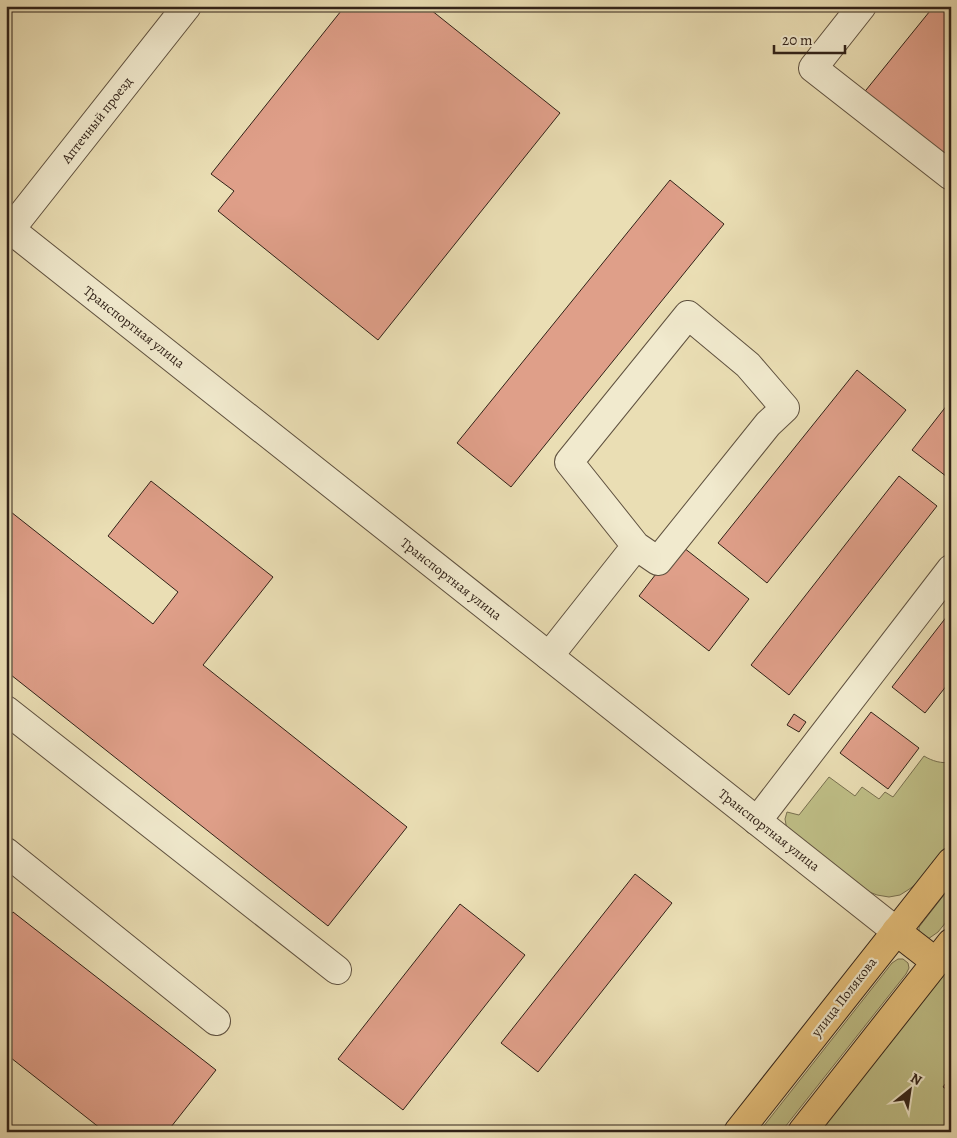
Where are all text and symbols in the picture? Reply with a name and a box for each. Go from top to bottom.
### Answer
scale bar [774,22,846,54]
text: 20 m [782,30,813,50]
street label: Аптечный проезд [56,73,137,168]
street label: Транспортная улица [79,281,189,373]
street label: Транспортная улица [396,533,506,625]
street label: Транспортная улица [714,784,824,876]
street label: улица Полякова [806,953,881,1042]
north arrow [884,1066,934,1116]
text: N [907,1068,925,1090]

